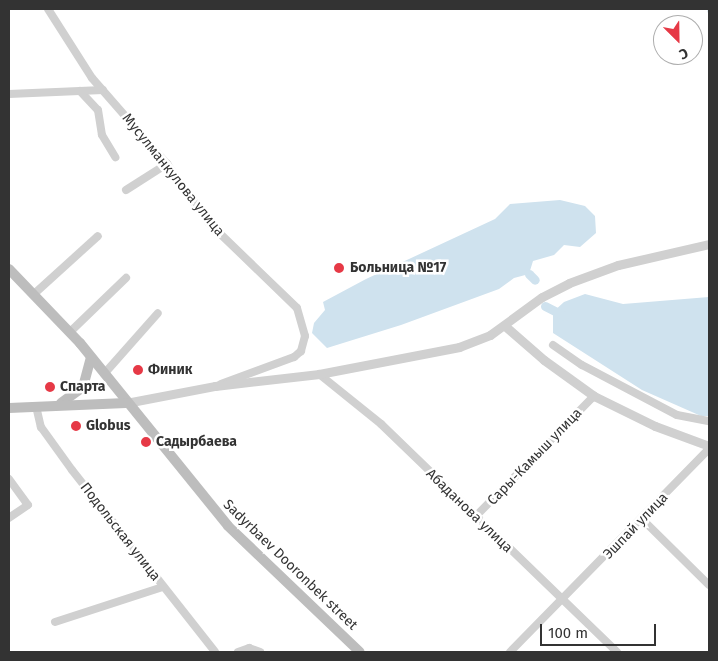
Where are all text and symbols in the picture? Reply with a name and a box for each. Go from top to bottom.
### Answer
north arrow [653,15,703,65]
text: С [677,44,691,63]
street label: Мусулманкулова улица [118,110,228,240]
place label: Больница №17 [350,260,446,276]
marker: Больница №17 [332,261,346,275]
place label: Финик [148,362,192,378]
marker: Финик [132,364,144,376]
place label: Спарта [60,379,105,395]
marker: Спарта [44,381,56,393]
street label: Сары-Камыш улица [484,405,586,509]
place label: Globus [86,418,130,434]
marker: Globus [70,420,82,432]
place label: Садырбаева [156,434,237,450]
marker: Садырбаева [140,436,152,448]
street label: Абаданова улица [422,466,516,556]
street label: Подольская улица [76,479,164,585]
street label: Эшпай улица [600,489,672,563]
street label: Sadyrbaev Dooronbek street [219,496,361,634]
scale bar [543,614,659,646]
text: 100 m [548,624,588,642]

